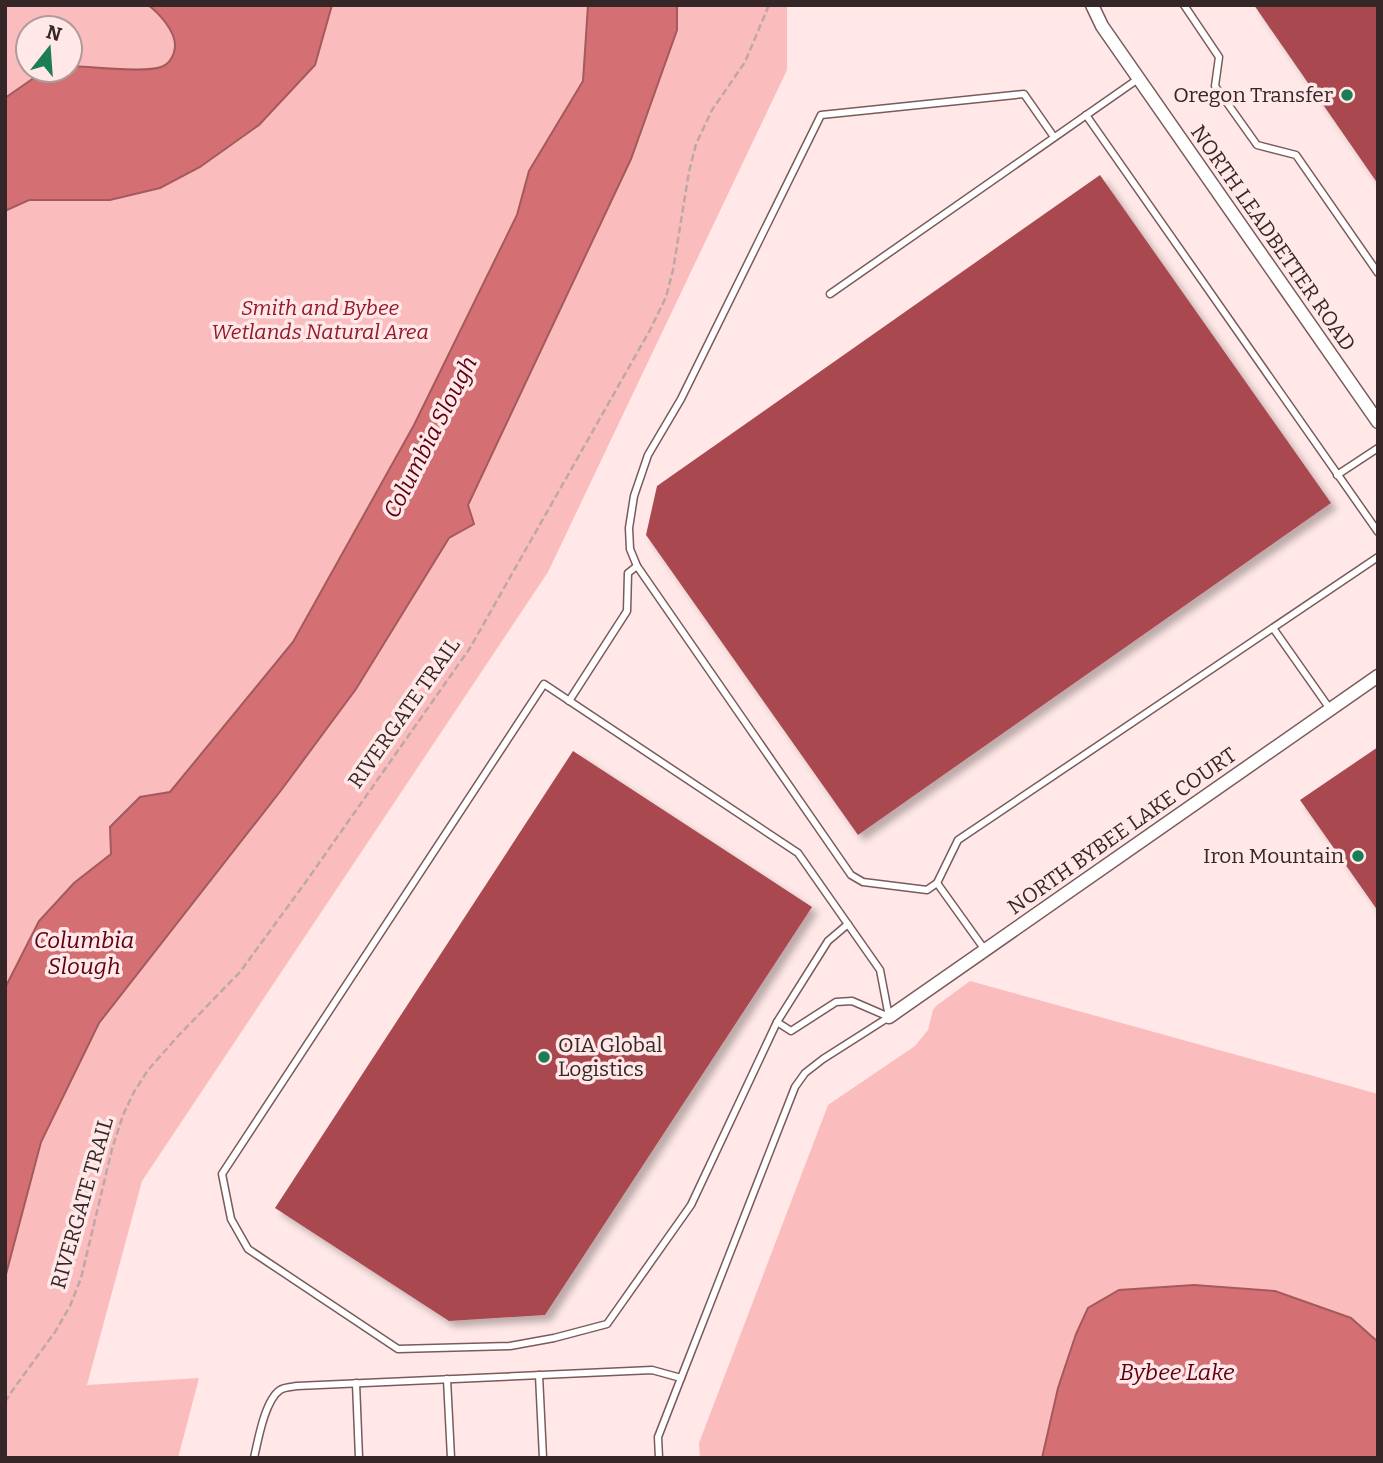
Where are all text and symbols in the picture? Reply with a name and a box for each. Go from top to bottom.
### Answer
north arrow [14,14,84,84]
text: N [43,20,65,46]
place label: Oregon Transfer [1173,82,1333,108]
marker: Oregon Transfer [1339,87,1355,103]
street label: NORTH LEADBETTER ROAD [1185,120,1361,356]
park label: Smith and Bybee Wetlands Natural Area [211,295,429,345]
water label: Columbia Slough [377,351,483,523]
street label: RIVERGATE TRAIL [342,633,466,793]
street label: NORTH BYBEE LAKE COURT [1003,742,1241,920]
place label: Iron Mountain [1203,843,1344,869]
marker: Iron Mountain [1350,848,1366,864]
water label: Columbia Slough [34,926,134,980]
place label: OIA Global Logistics [558,1032,663,1082]
marker: OIA Global Logistics [536,1049,552,1065]
street label: RIVERGATE TRAIL [45,1114,119,1292]
water label: Bybee Lake [1119,1358,1235,1386]

